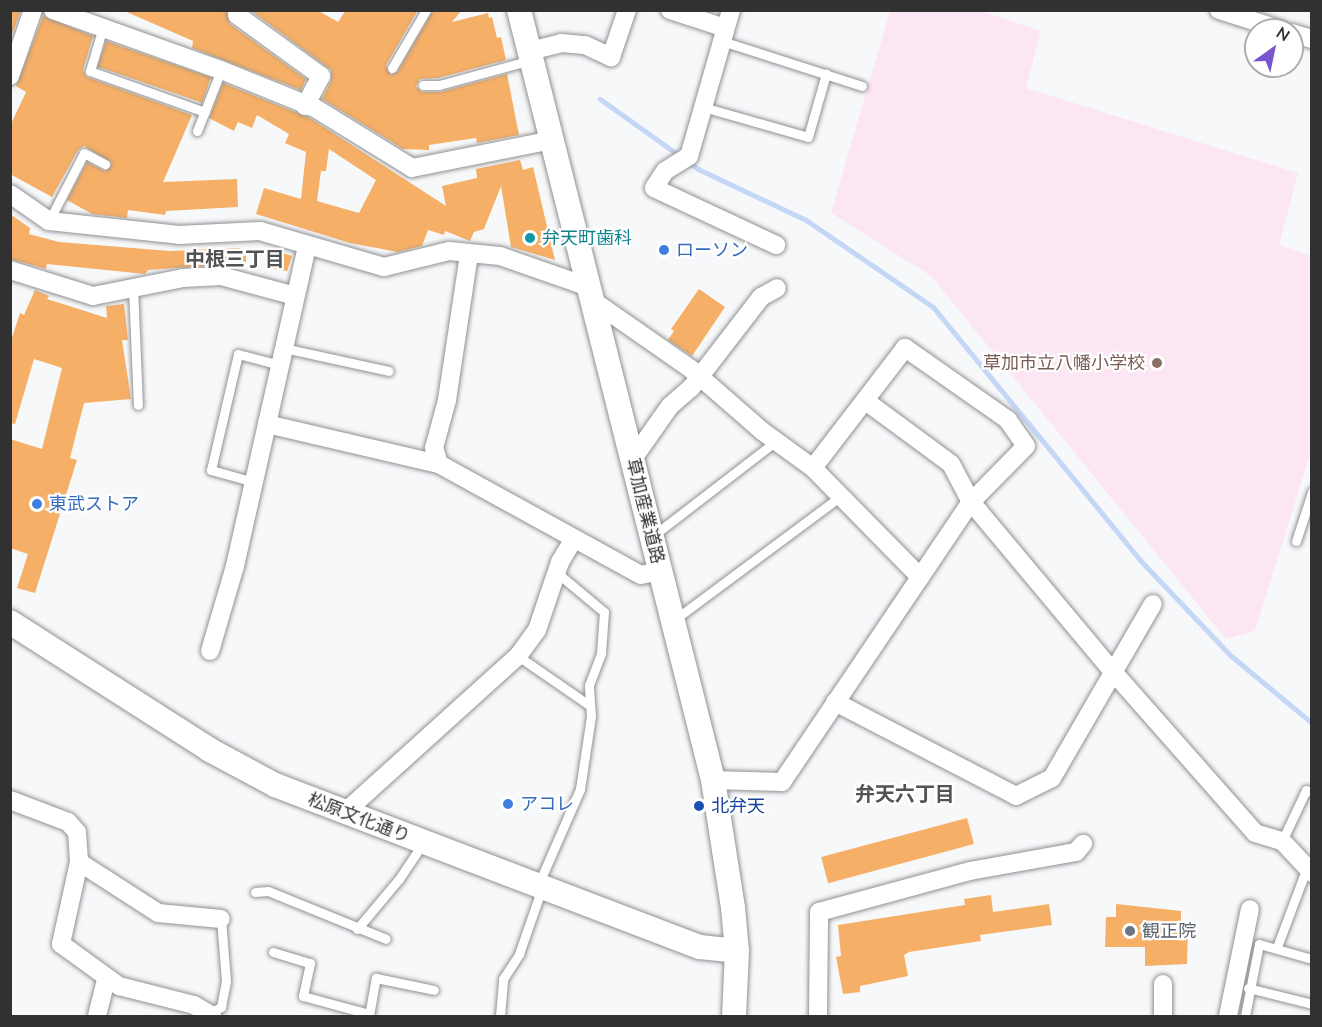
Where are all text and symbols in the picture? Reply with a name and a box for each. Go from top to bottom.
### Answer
north arrow [1244,18,1304,78]
text: N [1272,22,1294,47]
place label: 弁天町歯科 [542,227,632,249]
marker: 弁天町歯科 [523,231,537,245]
place label: ローソン [676,239,748,261]
marker: ローソン [657,243,671,257]
district label: 中根三丁目 [185,247,285,271]
place label: 草加市立八幡小学校 [983,352,1145,374]
marker: 草加市立八幡小学校 [1150,356,1164,370]
street label: 草加産業道路 [621,456,669,566]
place label: 東武ストア [49,493,139,515]
marker: 東武ストア [30,497,44,511]
district label: 弁天六丁目 [855,782,955,806]
street label: 松原文化通り [305,789,413,847]
place label: アコレ [520,793,574,815]
place label: 北弁天 [711,795,765,817]
marker: アコレ [501,797,515,811]
marker: 北弁天 [692,799,706,813]
place label: 観正院 [1142,920,1196,942]
marker: 観正院 [1123,924,1137,938]

